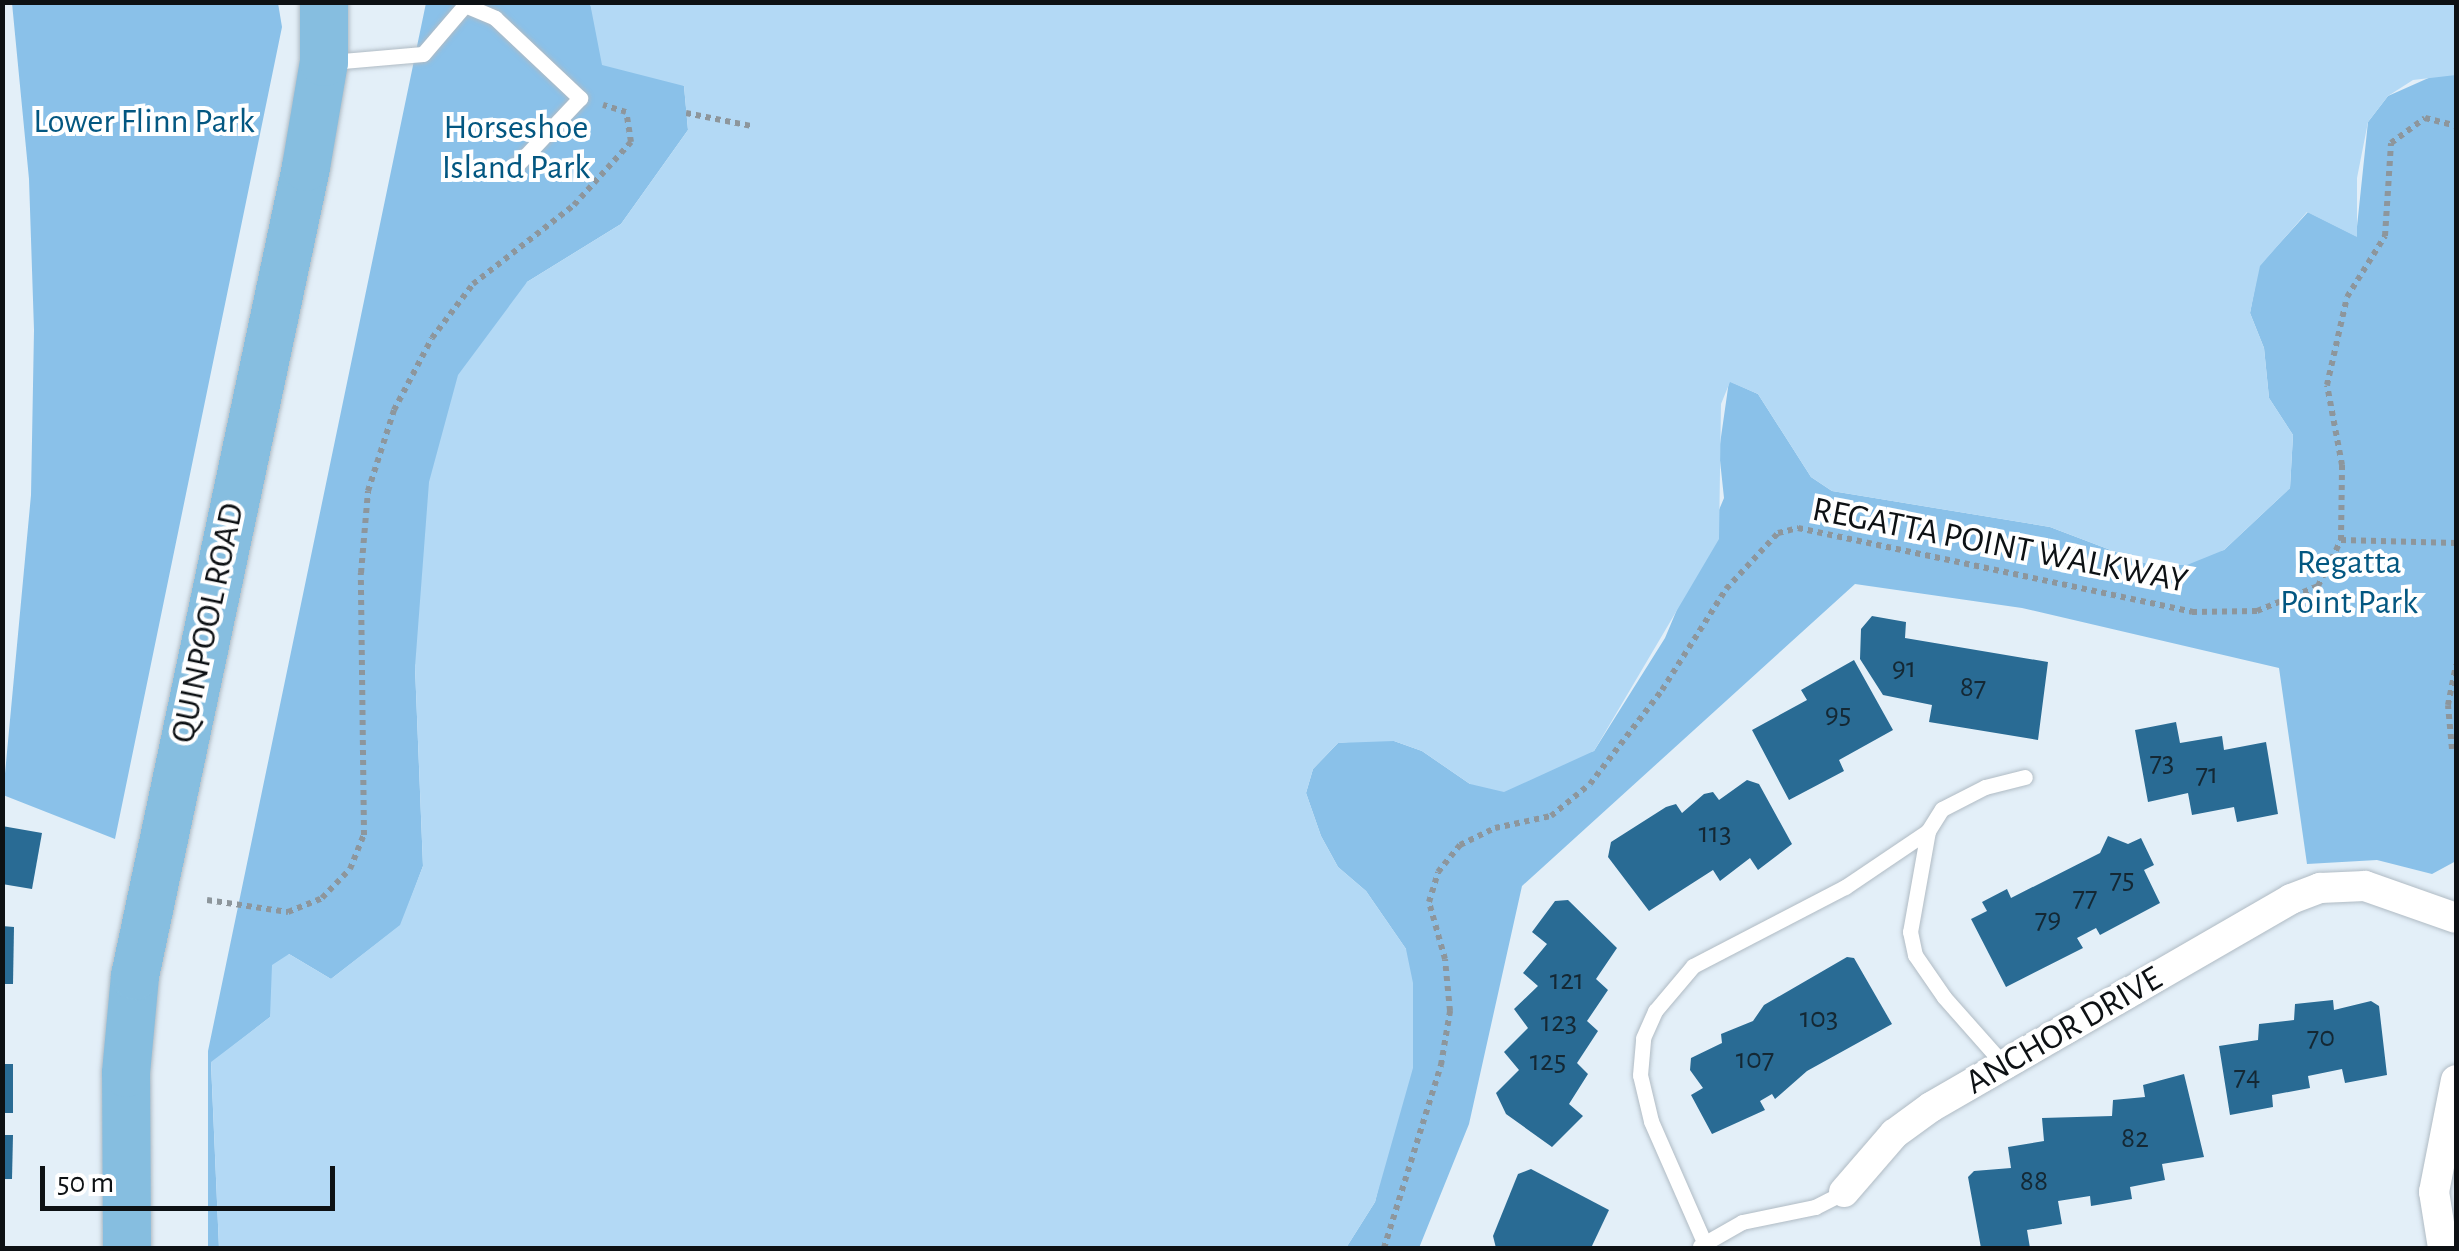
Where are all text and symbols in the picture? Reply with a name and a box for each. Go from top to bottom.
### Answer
park label: Lower Flinn Park [33,101,255,143]
park label: Horseshoe Island Park [442,107,590,189]
street label: REGATTA POINT WALKWAY [1809,489,2191,603]
street label: QUINPOOL ROAD [162,499,254,747]
park label: Regatta Point Park [2280,542,2418,624]
house number: 91 [1892,650,1916,686]
house number: 87 [1960,669,1986,705]
house number: 95 [1825,696,1851,732]
house number: 73 [2150,744,2174,780]
house number: 71 [2196,756,2218,792]
house number: 113 [1699,815,1731,851]
house number: 75 [2109,861,2135,897]
house number: 77 [2072,879,2098,915]
house number: 79 [2035,901,2061,937]
street label: ANCHOR DRIVE [1958,958,2170,1104]
house number: 121 [1550,962,1584,998]
house number: 103 [1800,1000,1838,1036]
house number: 123 [1541,1004,1577,1040]
house number: 70 [2307,1019,2335,1055]
house number: 107 [1736,1041,1774,1077]
house number: 125 [1530,1043,1566,1079]
house number: 74 [2234,1058,2260,1094]
house number: 82 [2121,1120,2149,1156]
scale bar [45,1146,340,1208]
house number: 88 [2020,1163,2048,1199]
text: 50 m [57,1168,114,1198]

